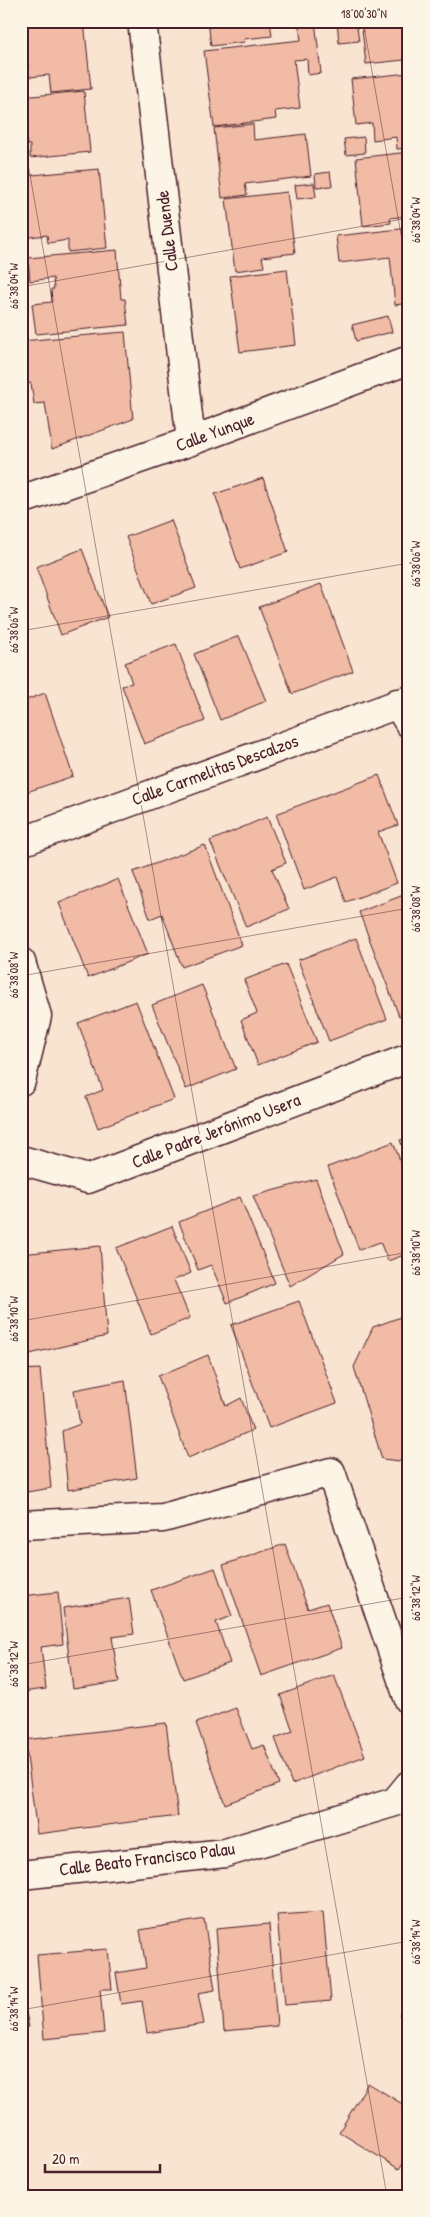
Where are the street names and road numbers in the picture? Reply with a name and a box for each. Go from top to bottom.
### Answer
street label: Calle Duende [149,189,184,273]
street label: Calle Yunque [172,406,258,457]
street label: Calle Carmelitas Descalzos [128,728,302,811]
street label: Calle Padre Jerónimo Usera [128,1087,304,1174]
street label: Calle Beato Francisco Palau [58,1835,236,1882]

